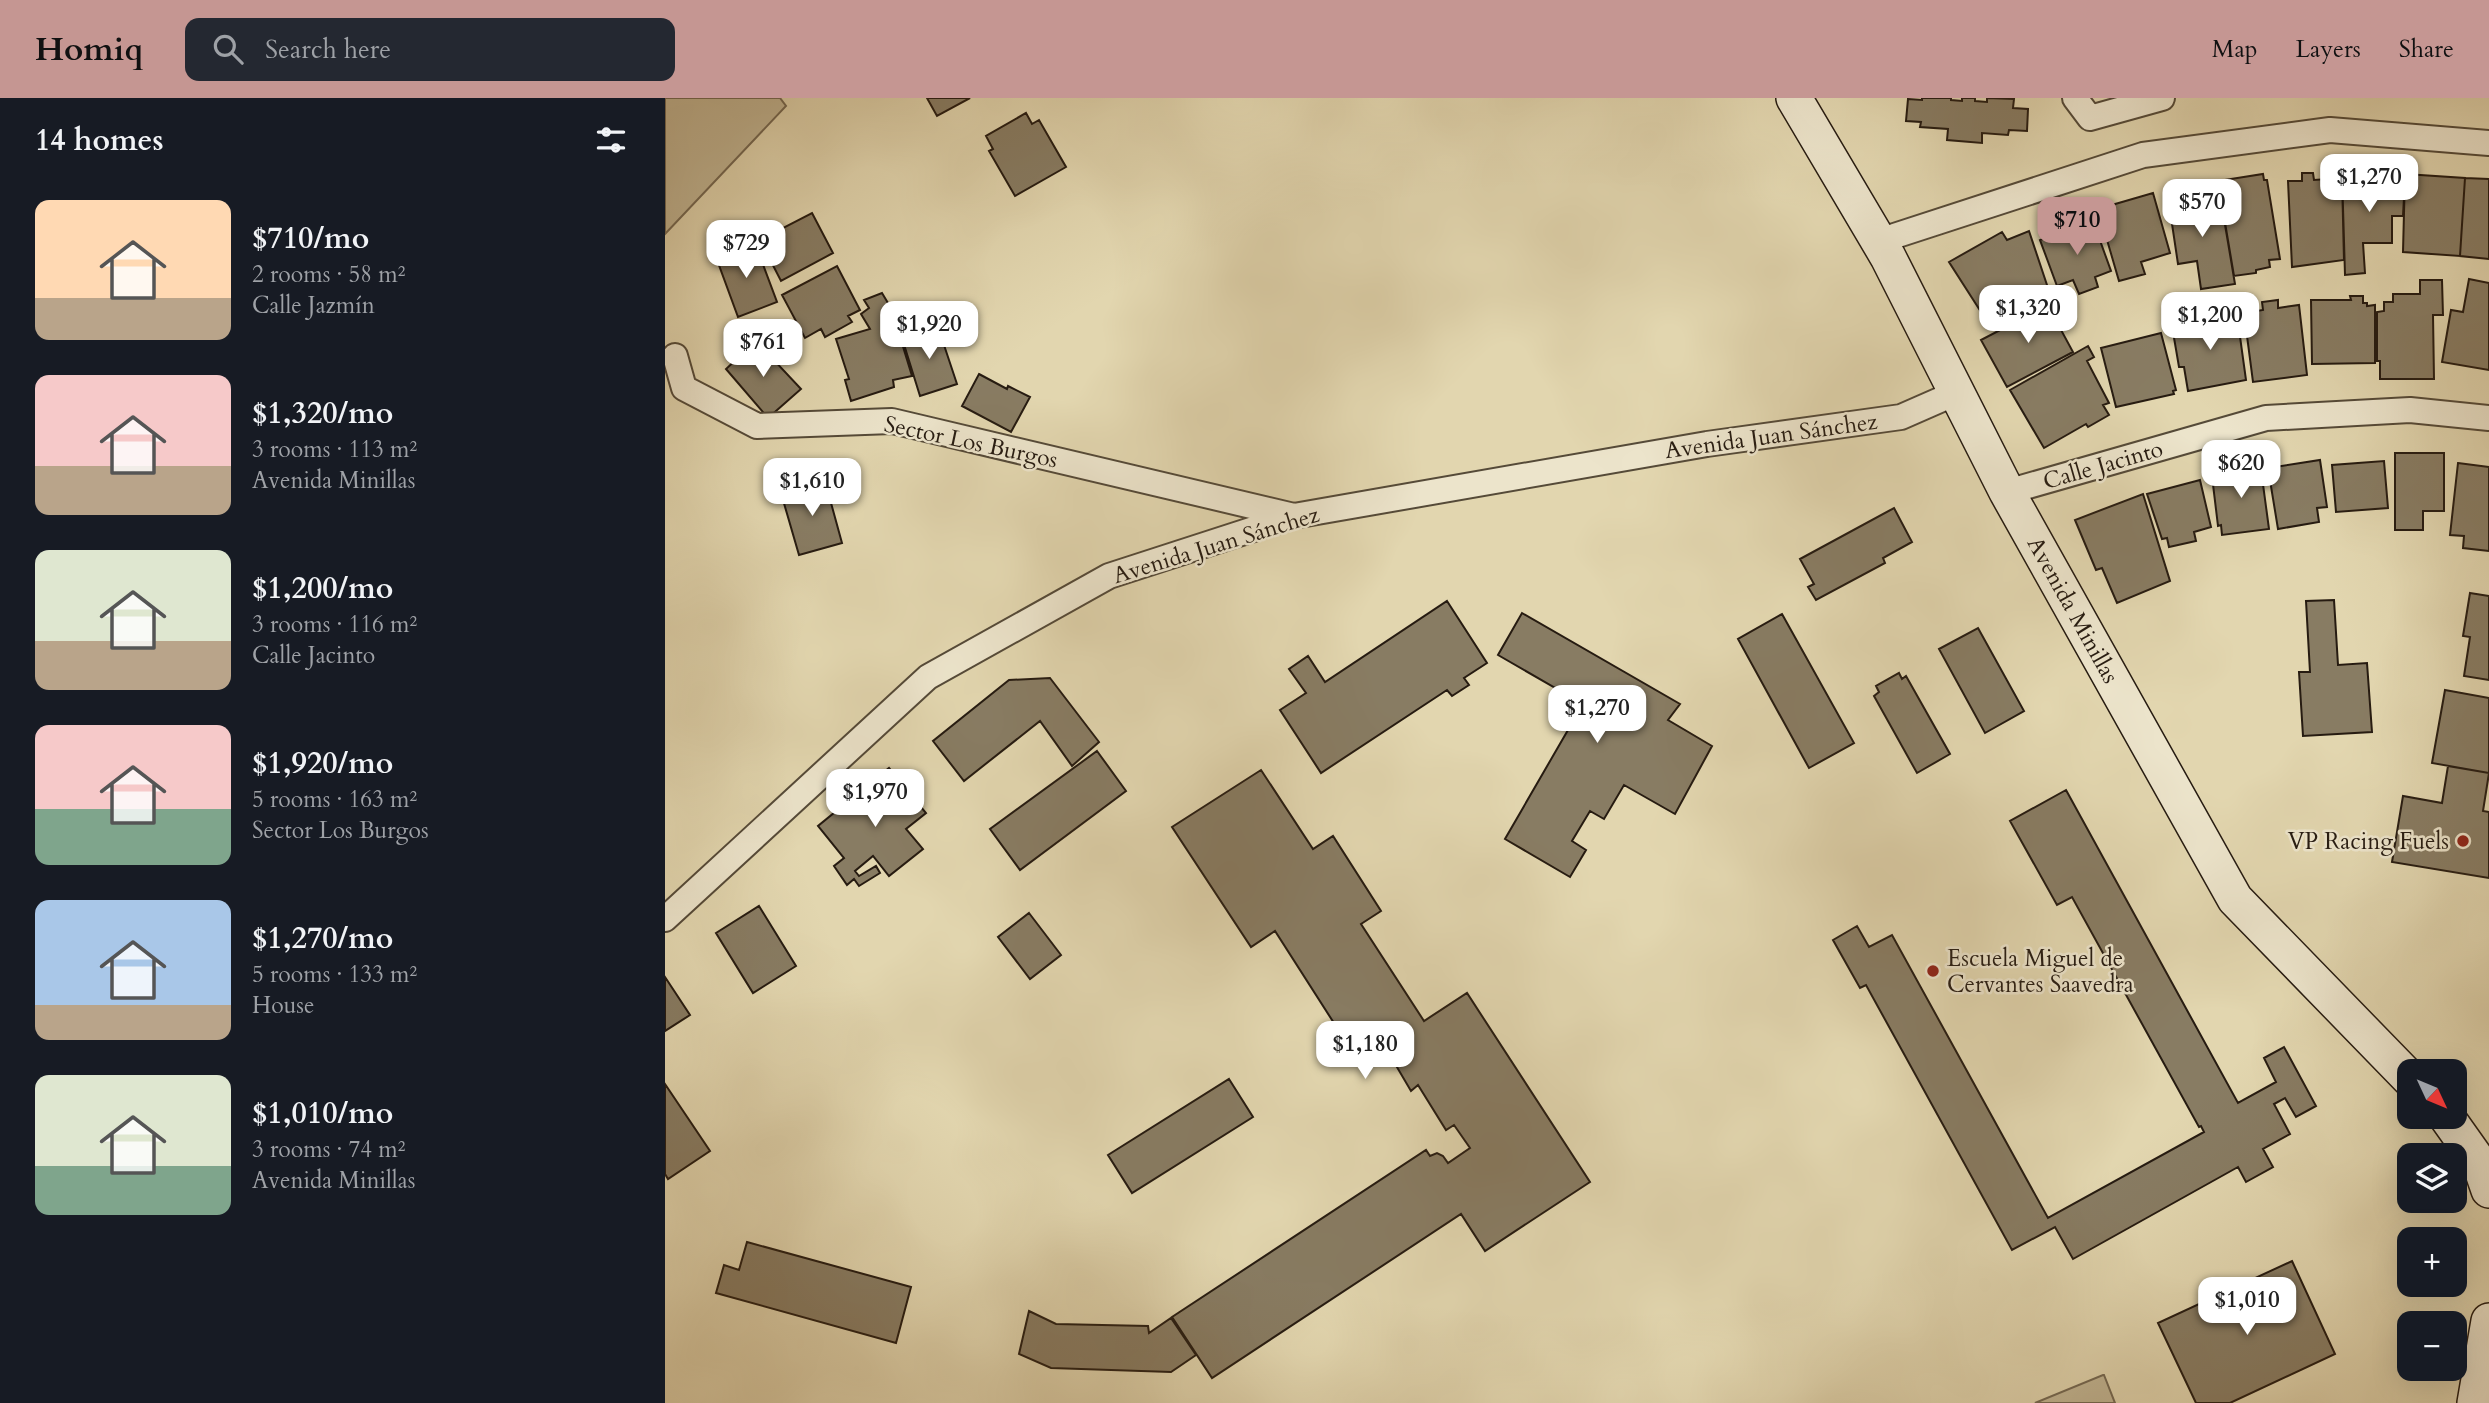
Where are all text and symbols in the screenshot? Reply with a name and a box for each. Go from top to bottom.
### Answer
search box [185,18,675,81]
text: Homiq [35,27,143,72]
icon: search [209,30,247,68]
text: Search here [265,32,391,67]
text: Map [2212,33,2258,66]
text: Layers [2296,33,2361,66]
text: Share [2399,33,2454,66]
text: 14 homes [35,120,164,161]
icon: filters [592,121,630,159]
pin: $1,270 [2312,155,2426,214]
text: $1,270 [2336,161,2402,192]
pin: $570 [2161,180,2243,239]
text: $570 [2178,186,2226,217]
pin: $710 [2036,198,2118,257]
text: $710 [2053,204,2101,235]
text: $710/mo [252,218,369,259]
pin: $729 [705,220,787,280]
text: $729 [722,227,770,258]
icon: home [91,228,175,312]
text: 2 rooms · 58 m² [252,259,405,290]
pin: $1,320 [1971,286,2085,345]
text: Calle Jazmín [252,290,375,321]
text: $1,320 [1995,292,2061,323]
pin: $1,200 [2153,292,2267,352]
text: $1,200 [2177,299,2243,330]
pin: $1,920 [872,302,986,361]
text: $1,920 [896,308,962,339]
pin: $761 [722,320,804,379]
text: $761 [739,326,787,357]
text: $1,320/mo [252,393,393,434]
icon: home [91,403,175,487]
street label: Avenida Juan Sánchez [1663,406,1879,466]
street label: Sector Los Burgos [881,408,1061,476]
street label: Calle Jacinto [2039,433,2167,497]
text: 3 rooms · 113 m² [252,434,417,465]
pin: $620 [2200,440,2282,500]
text: $620 [2217,447,2265,478]
pin: $1,610 [755,458,869,518]
text: Avenida Minillas [252,465,415,496]
text: $1,610 [779,465,845,496]
street label: Avenida Juan Sánchez [1109,499,1323,591]
street label: Avenida Minillas [2020,531,2126,689]
text: $1,200/mo [252,568,393,609]
icon: home [91,578,175,662]
text: 3 rooms · 116 m² [252,609,417,640]
text: Calle Jacinto [252,640,375,671]
pin: $1,270 [1540,686,1654,745]
text: $1,270 [1564,692,1630,723]
text: $1,920/mo [252,743,393,784]
icon: home [91,753,175,837]
pin: $1,970 [818,770,932,829]
text: $1,970 [842,776,908,807]
text: 5 rooms · 163 m² [252,784,417,815]
text: Sector Los Burgos [252,815,429,846]
place label: VP Racing Fuels [2288,826,2449,857]
marker: VP Racing Fuels [2455,833,2471,849]
text: $1,270/mo [252,918,393,959]
icon: home [91,928,175,1012]
place label: Escuela Miguel de Cervantes Saavedra [1947,943,2134,1000]
text: 5 rooms · 133 m² [252,959,417,990]
marker: Escuela Miguel de Cervantes Saavedra [1925,963,1941,979]
text: House [252,990,314,1021]
pin: $1,180 [1308,1021,1422,1081]
text: $1,180 [1332,1028,1398,1059]
north arrow [2397,1059,2467,1129]
map controls [2397,1059,2467,1381]
text: $1,010/mo [252,1093,393,1134]
icon: home [91,1103,175,1187]
text: 3 rooms · 74 m² [252,1134,405,1165]
button: layers [2397,1143,2467,1213]
text: Avenida Minillas [252,1165,415,1196]
button: + [2397,1227,2467,1297]
pin: $1,010 [2190,1278,2304,1337]
text: $1,010 [2214,1284,2280,1315]
button: − [2397,1311,2467,1381]

